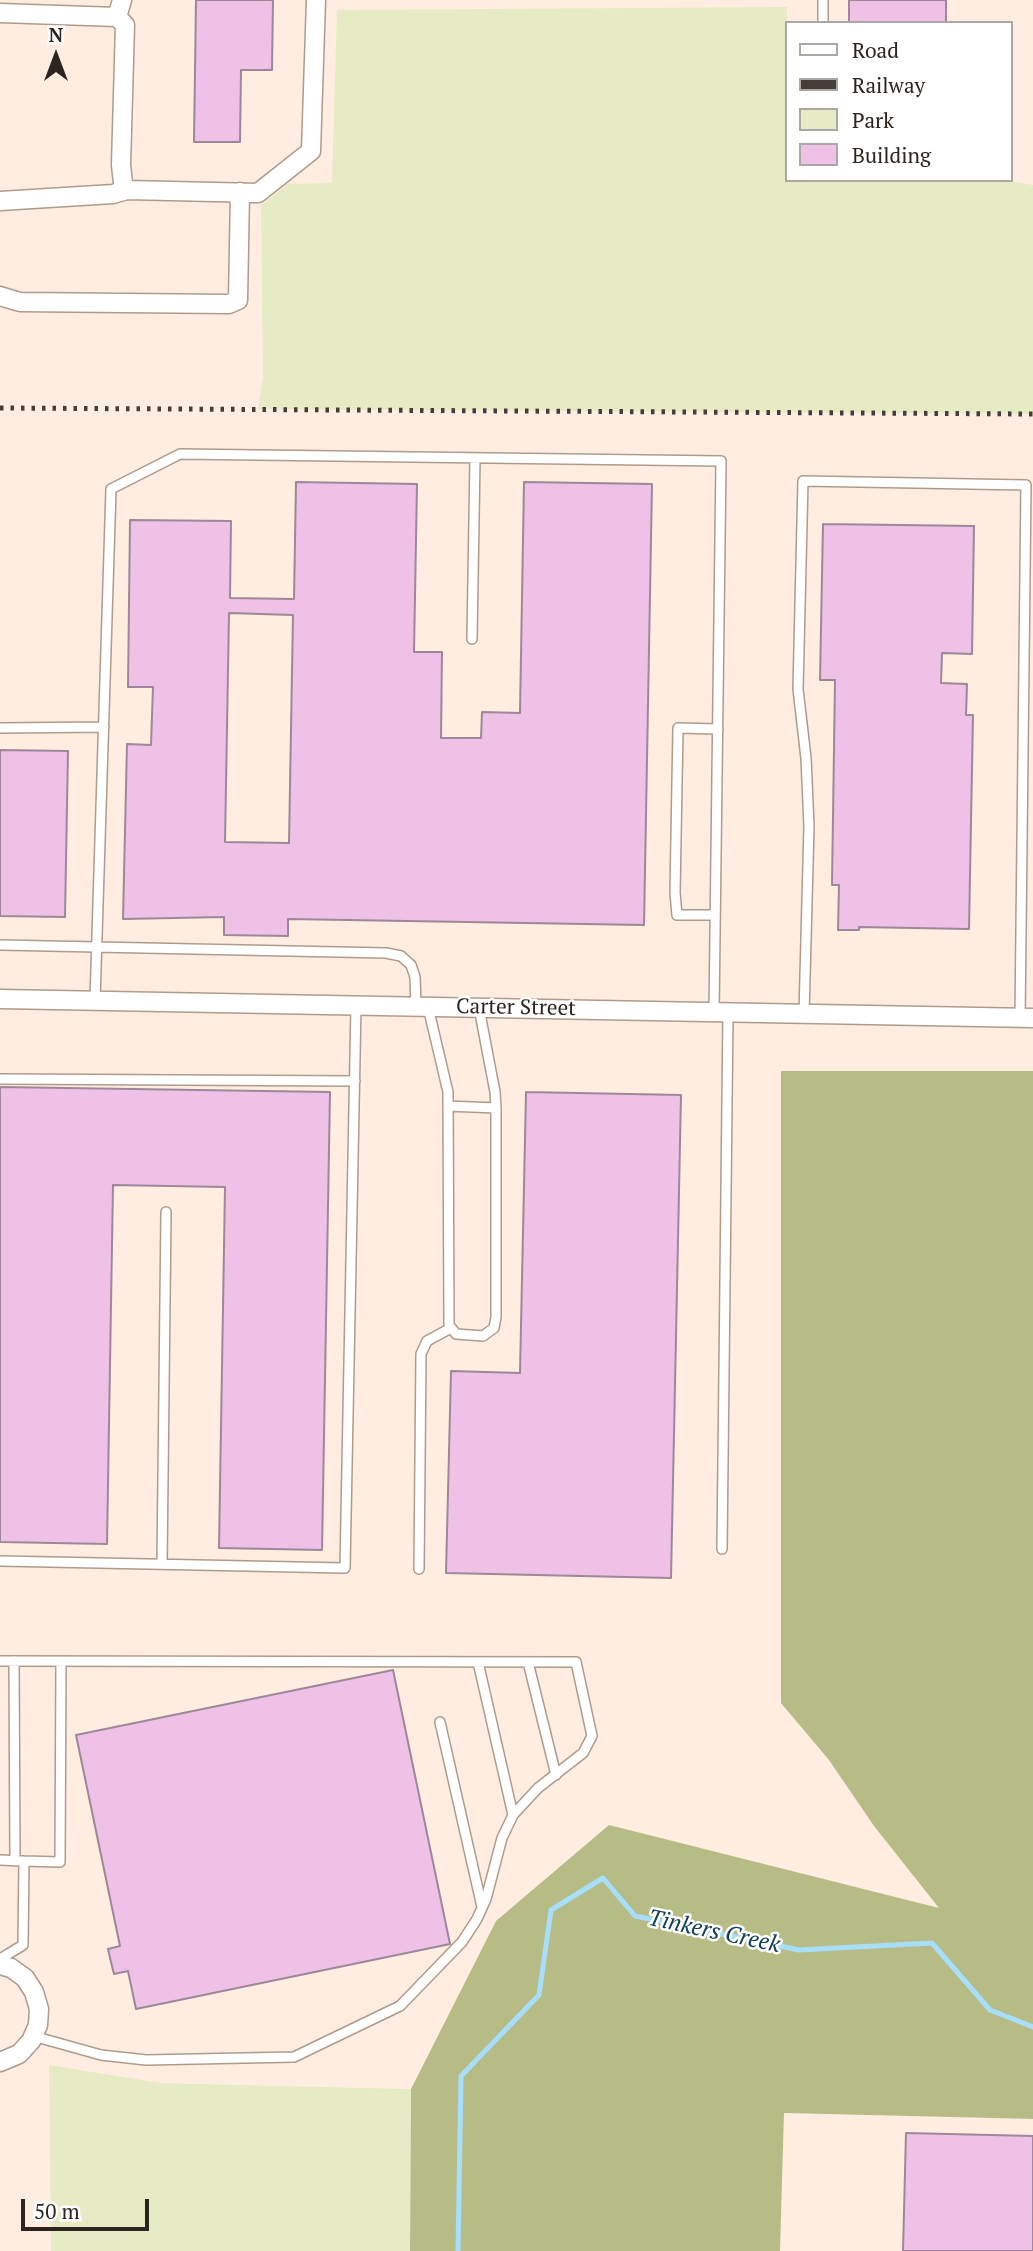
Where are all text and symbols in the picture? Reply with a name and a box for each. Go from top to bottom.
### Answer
north arrow [21,21,91,91]
legend [785,21,1012,182]
text: N [49,22,63,47]
text: Road [852,36,899,64]
text: Railway [852,71,925,99]
text: Park [852,106,894,134]
text: Building [852,141,931,169]
street label: Carter Street [456,994,576,1022]
water label: Tinkers Creek [645,1905,783,1959]
scale bar [24,2184,152,2228]
text: 50 m [34,2197,80,2225]

